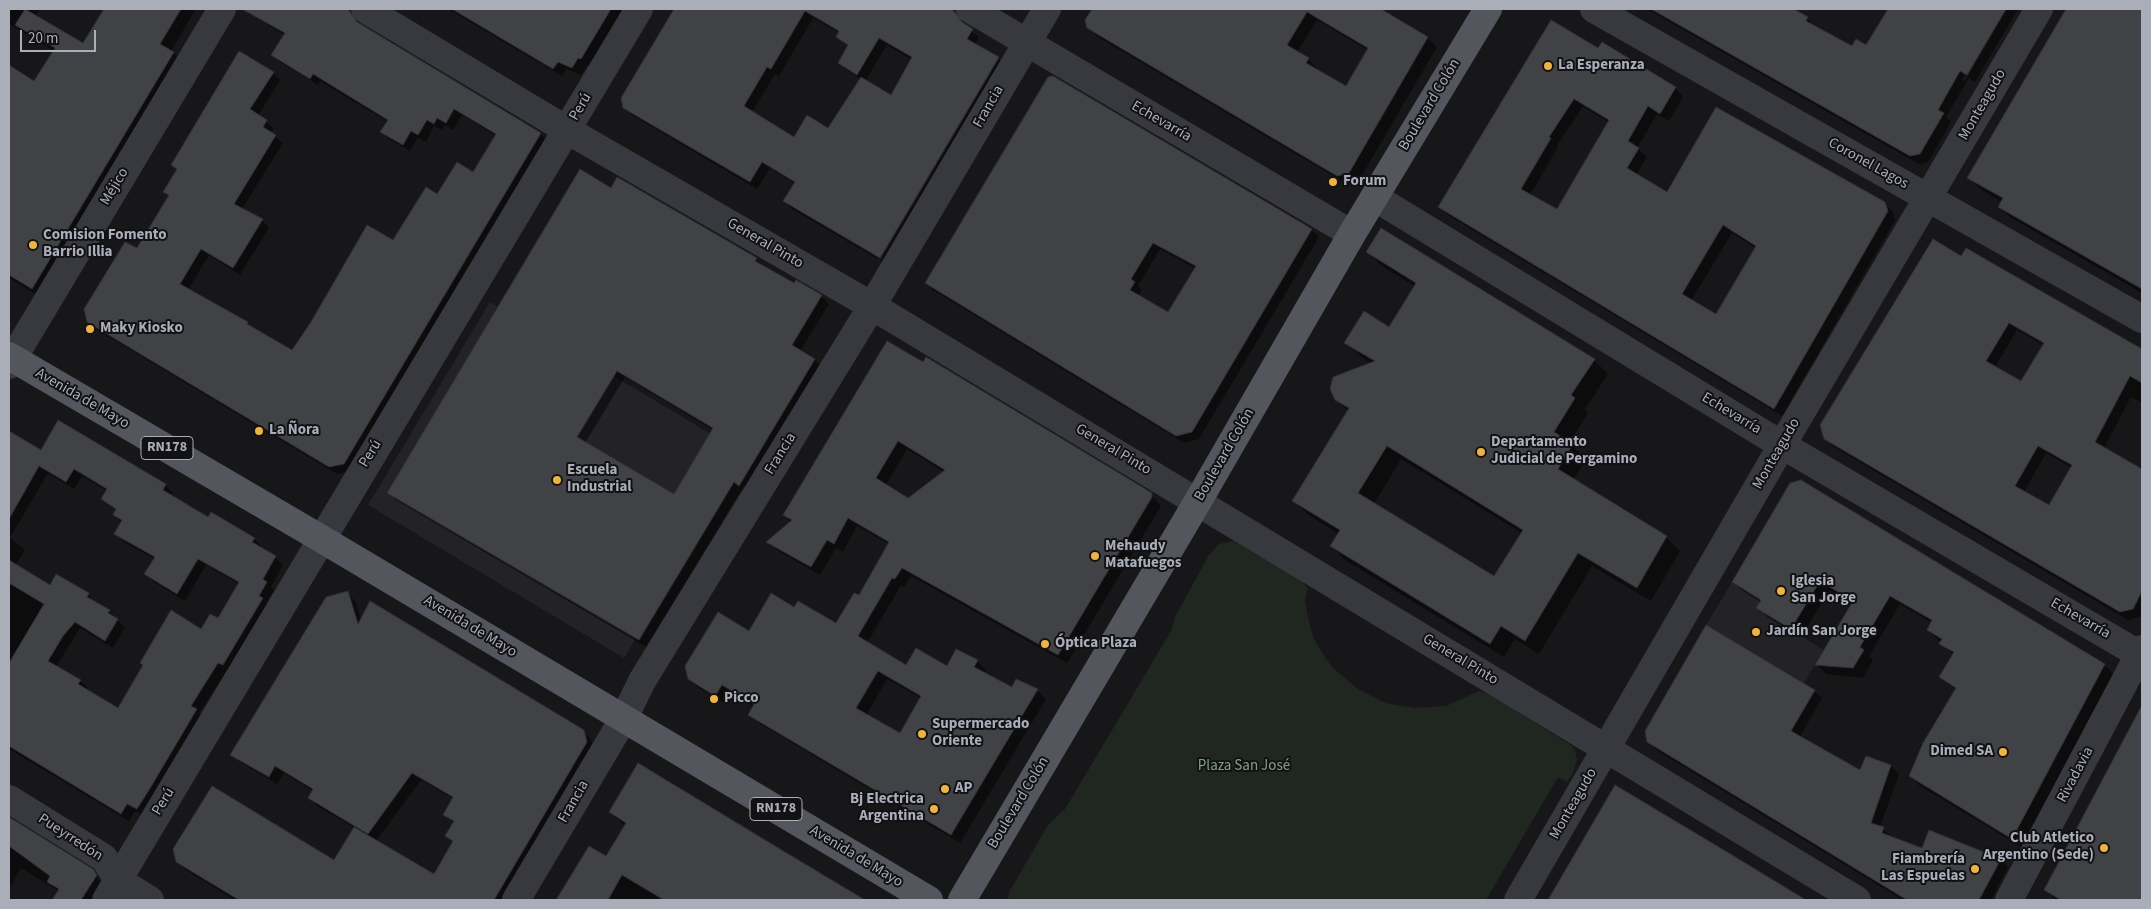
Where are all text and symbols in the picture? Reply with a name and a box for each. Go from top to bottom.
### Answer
scale bar [22,20,99,52]
text: 20 m [28,28,58,49]
street label: Boulevard Colón [1396,56,1464,154]
place label: La Esperanza [1558,57,1645,75]
marker: La Esperanza [1542,60,1554,72]
street label: Monteagudo [1955,66,2011,144]
street label: Francia [970,83,1008,131]
street label: Perú [566,90,596,124]
street label: Echevarría [1128,98,1194,146]
street label: Coronel Lagos [1825,135,1911,193]
street label: Méjico [97,165,133,209]
place label: Forum [1343,173,1386,191]
marker: Forum [1327,176,1339,188]
street label: General Pinto [724,215,806,273]
place label: Comision Fomento Barrio Illia [43,227,167,262]
marker: Comision Fomento Barrio Illia [27,239,39,251]
place label: Maky Kiosko [100,320,183,338]
marker: Maky Kiosko [84,323,96,335]
street label: Avenida de Mayo [32,365,132,433]
street label: Echevarría [1698,389,1764,439]
street label: Boulevard Colón [1191,405,1259,505]
street label: Monteagudo [1749,415,1805,493]
street label: General Pinto [1072,420,1154,480]
place label: La Ñora [269,422,319,440]
marker: La Ñora [253,425,265,437]
street label: Francia [761,430,801,478]
place label: Departamento Judicial de Pergamino [1491,434,1637,469]
road number: RN178 [141,436,193,459]
street label: Perú [356,437,386,471]
marker: Departamento Judicial de Pergamino [1475,446,1487,458]
place label: Escuela Industrial [567,462,632,497]
marker: Escuela Industrial [551,474,563,486]
place label: Mehaudy Matafuegos [1105,538,1181,573]
marker: Mehaudy Matafuegos [1089,550,1101,562]
place label: Iglesia San Jorge [1791,573,1856,608]
marker: Iglesia San Jorge [1775,585,1787,597]
street label: Avenida de Mayo [420,592,520,662]
street label: Echevarría [2047,595,2113,643]
place label: Jardín San Jorge [1766,623,1877,641]
marker: Jardín San Jorge [1750,626,1762,638]
street label: General Pinto [1419,630,1501,690]
place label: Óptica Plaza [1055,635,1137,653]
marker: Óptica Plaza [1039,638,1051,650]
place label: Picco [724,690,759,708]
marker: Picco [708,693,720,705]
place label: Supermercado Oriente [932,716,1029,751]
marker: Supermercado Oriente [916,728,928,740]
place label: Dimed SA [1930,743,1993,761]
street label: Rivadavia [2054,744,2098,806]
marker: Dimed SA [1997,746,2009,758]
street label: Boulevard Colón [985,754,1053,852]
park label: Plaza San José [1198,758,1290,776]
street label: Monteagudo [1546,765,1602,843]
street label: Francia [555,778,593,826]
place label: AP [955,780,973,798]
marker: AP [939,783,951,795]
street label: Perú [149,785,179,819]
place label: Bj Electrica Argentina [850,791,924,826]
road number: RN178 [750,798,802,821]
marker: Bj Electrica Argentina [928,803,940,815]
street label: Pueyrredón [34,810,106,866]
street label: Avenida de Mayo [806,822,906,892]
place label: Club Atletico Argentino (Sede) [1983,830,2094,865]
marker: Club Atletico Argentino (Sede) [2098,842,2110,854]
place label: Fiambrería Las Espuelas [1881,851,1965,886]
marker: Fiambrería Las Espuelas [1969,863,1981,875]

